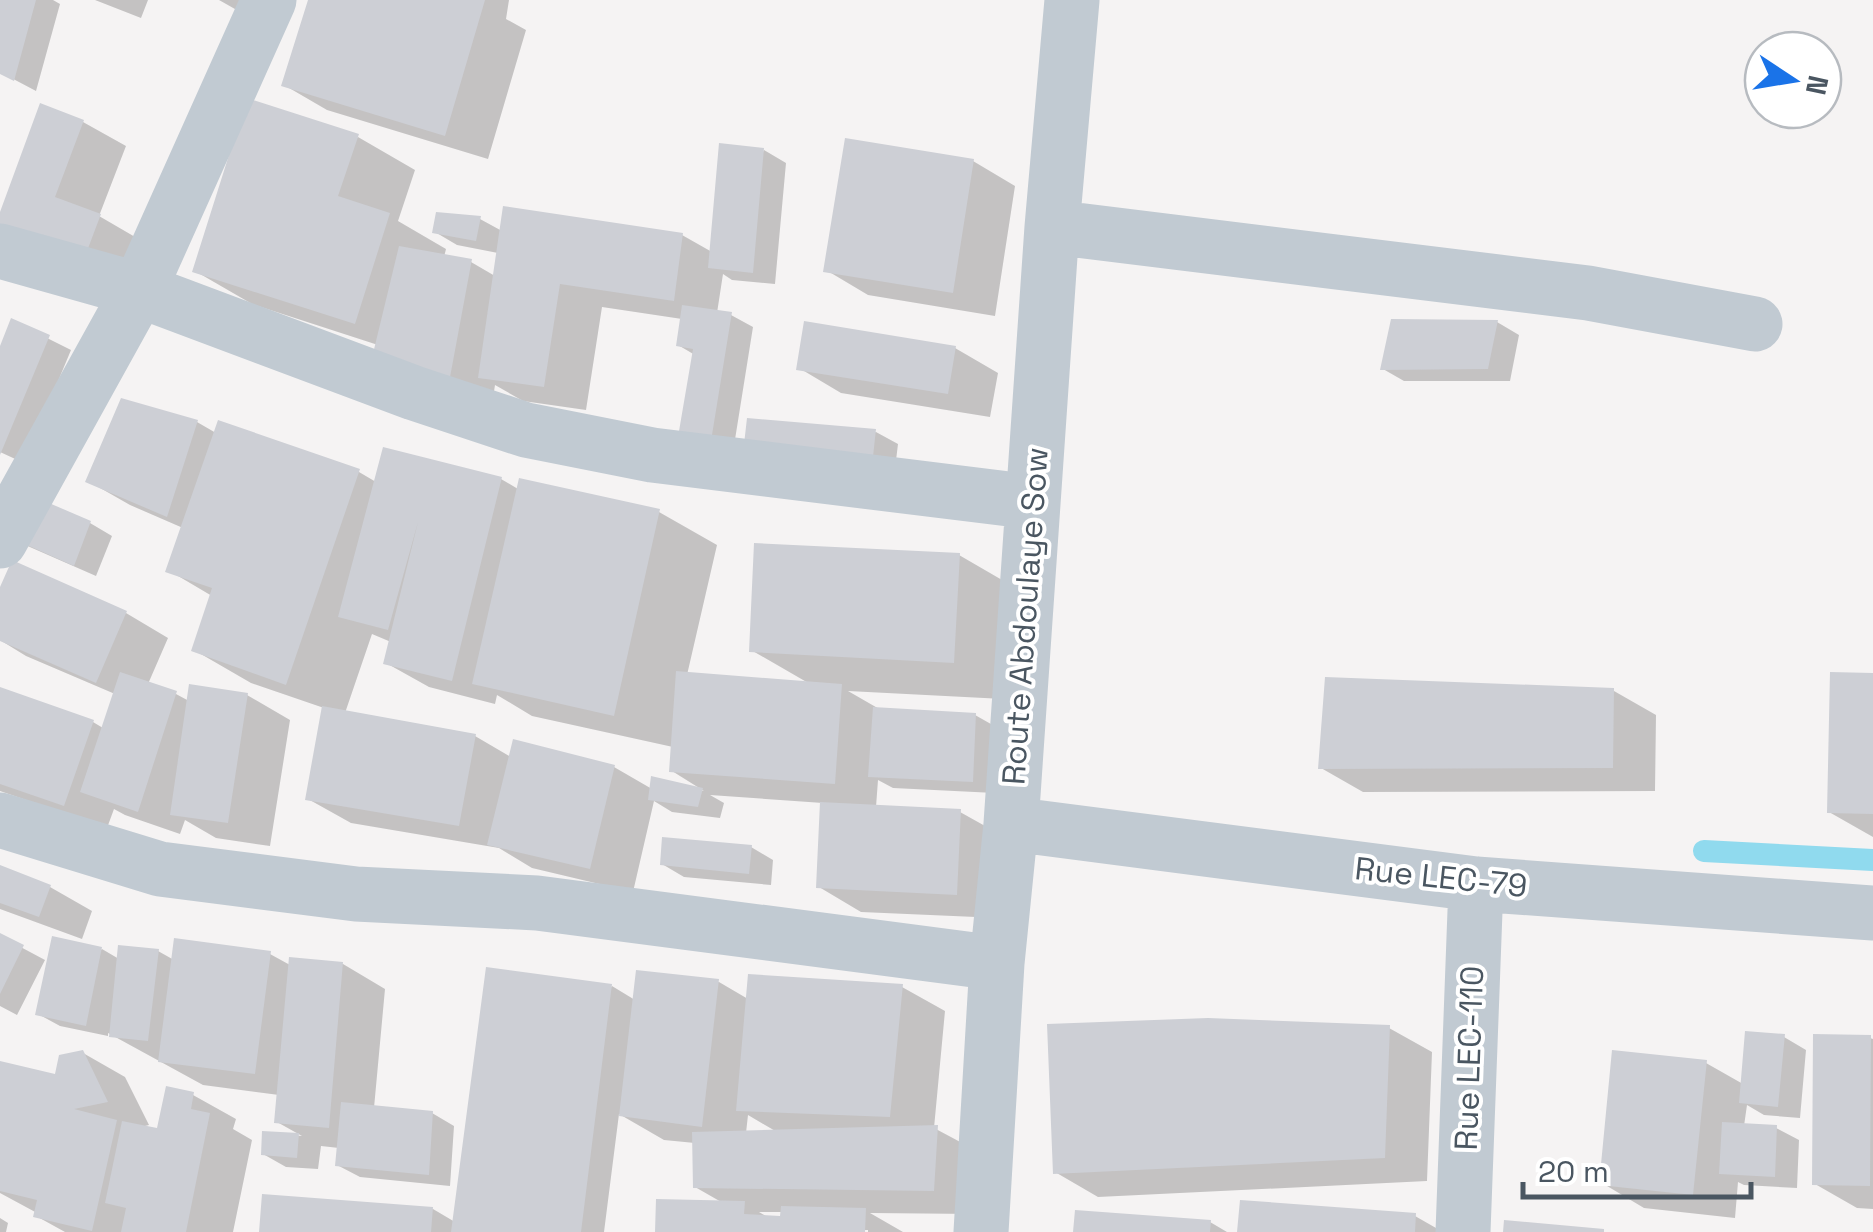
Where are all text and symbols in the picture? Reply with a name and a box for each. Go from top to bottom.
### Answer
north arrow [1743,30,1843,130]
text: N [1798,72,1837,98]
street label: Route Abdoulaye Sow [993,446,1057,786]
street label: Rue LEC-79 [1353,848,1529,906]
street label: Rue LEC-110 [1446,965,1492,1151]
scale bar [1523,1137,1750,1199]
text: 20 m [1538,1152,1609,1191]

